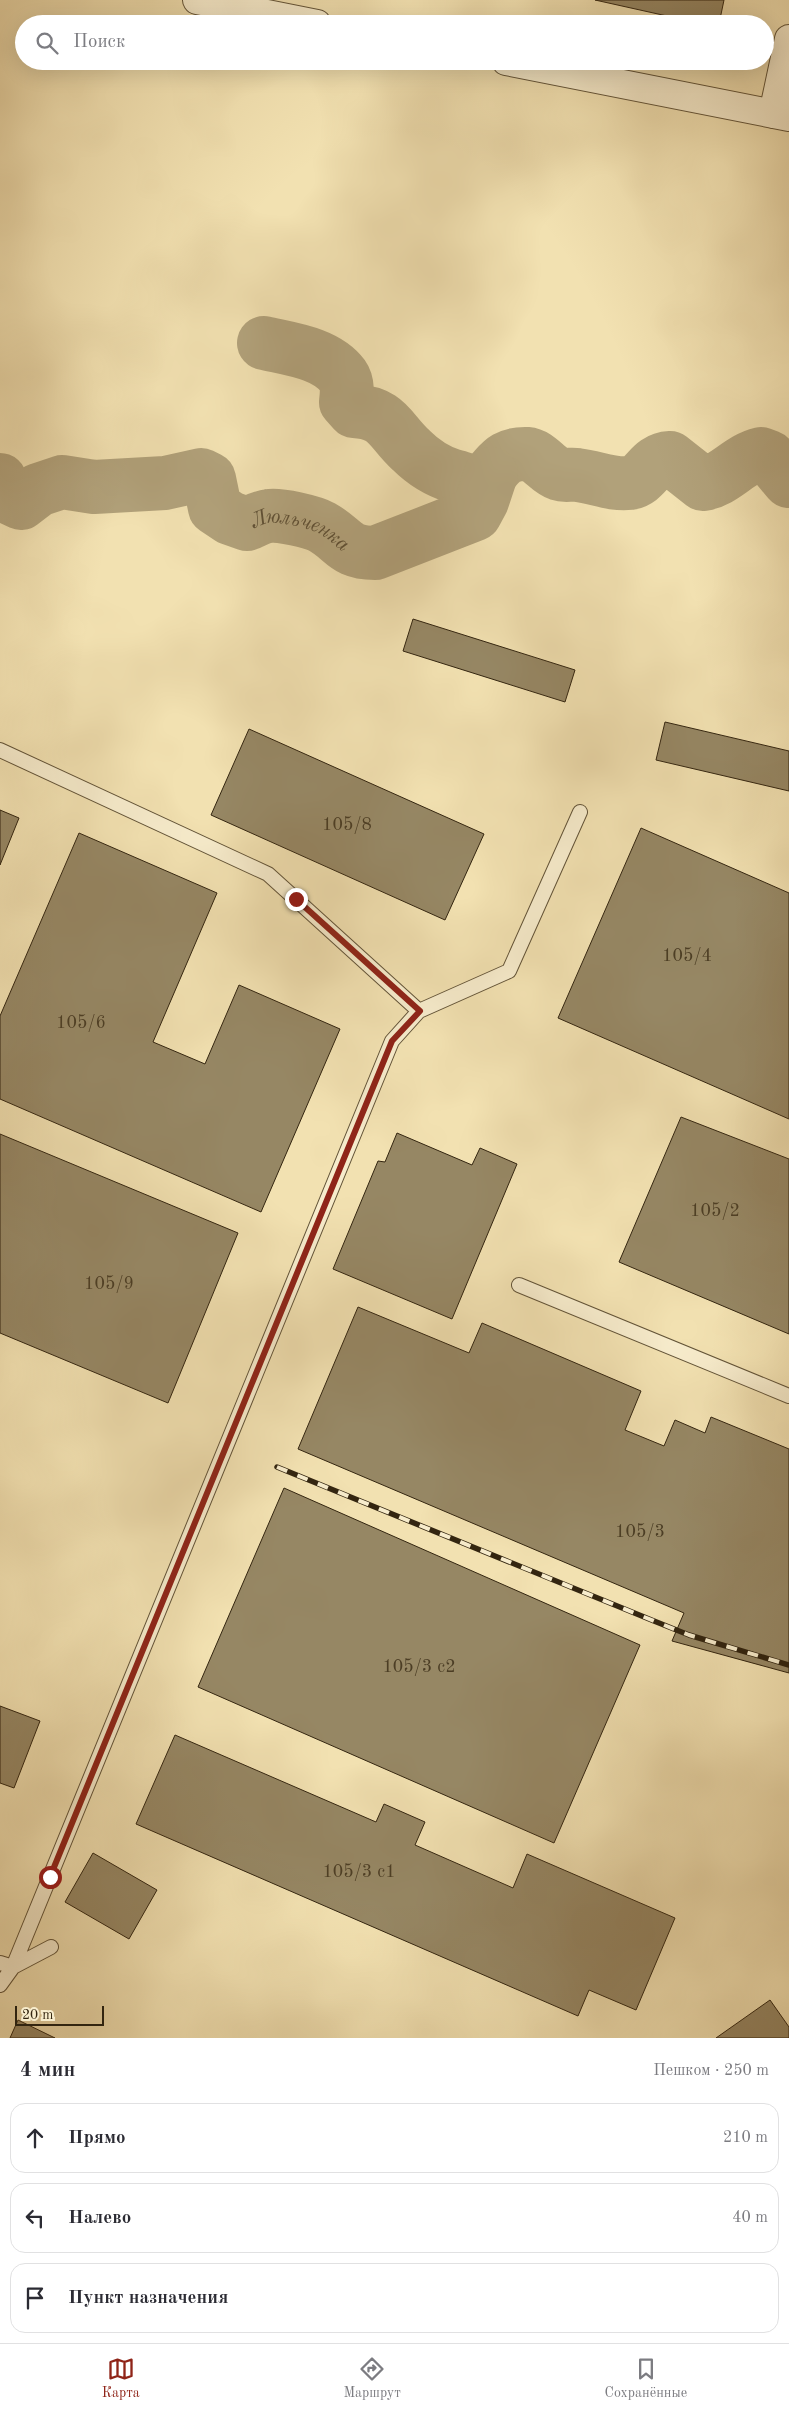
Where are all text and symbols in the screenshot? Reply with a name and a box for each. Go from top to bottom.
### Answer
search box [15,15,774,70]
icon: search [33,29,61,57]
text: Поиск [73,33,125,52]
water label: Люльченка [247,507,353,556]
house number: 105/8 [322,816,372,834]
route end [285,888,308,911]
house number: 105/4 [662,947,712,965]
house number: 105/6 [56,1014,106,1032]
house number: 105/2 [690,1202,740,1220]
house number: 105/9 [84,1275,134,1293]
house number: 105/3 [615,1523,665,1541]
house number: 105/3 с2 [382,1658,456,1676]
house number: 105/3 с1 [322,1863,396,1881]
route start [39,1866,62,1889]
scale bar [15,2003,104,2026]
text: 20 m [22,2008,53,2022]
text: 4 мин [20,2060,75,2081]
text: Пешком · 250 m [653,2063,769,2079]
icon: ahead [21,2124,49,2152]
text: Прямо [68,2129,126,2148]
text: 210 m [723,2130,768,2146]
icon: left [21,2204,49,2232]
text: Налево [68,2209,131,2228]
text: 40 m [732,2210,768,2226]
icon: arrive [21,2284,49,2312]
text: Пункт назначения [68,2289,228,2308]
tab: Карта [102,2355,140,2402]
tab: Маршрут [343,2355,401,2402]
tab: Сохранённые [605,2355,687,2402]

